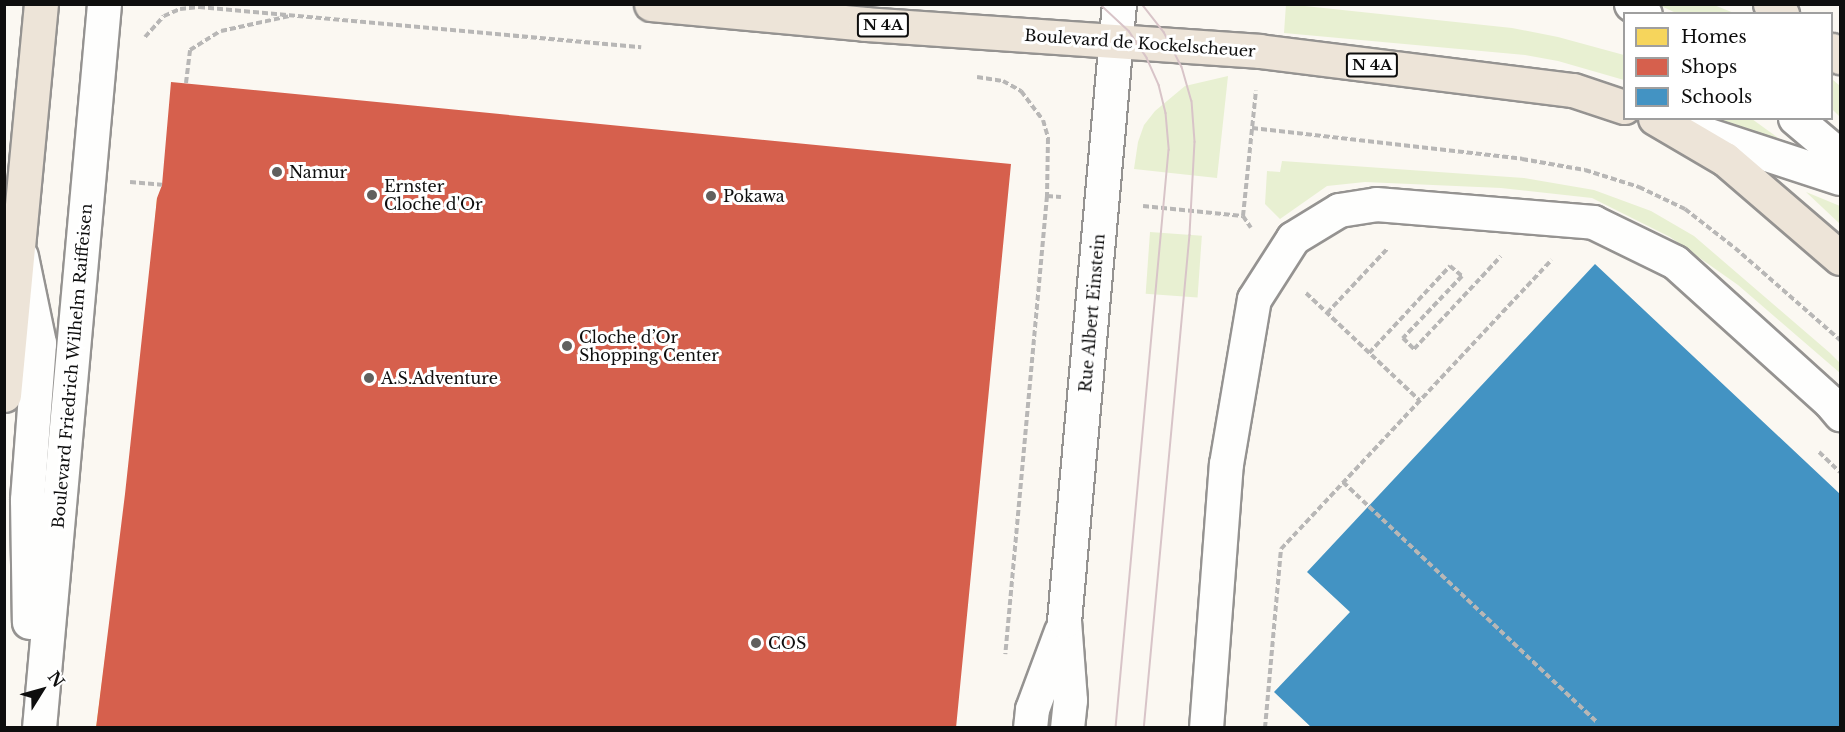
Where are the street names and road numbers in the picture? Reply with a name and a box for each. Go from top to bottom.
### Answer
road number: N 4A [856,13,910,37]
street label: Boulevard de Kockelscheuer [1024,25,1256,61]
road number: N 4A [1345,53,1399,77]
street label: Boulevard Friedrich Wilhelm Raiffeisen [48,202,96,530]
street label: Rue Albert Einstein [1075,233,1109,393]

